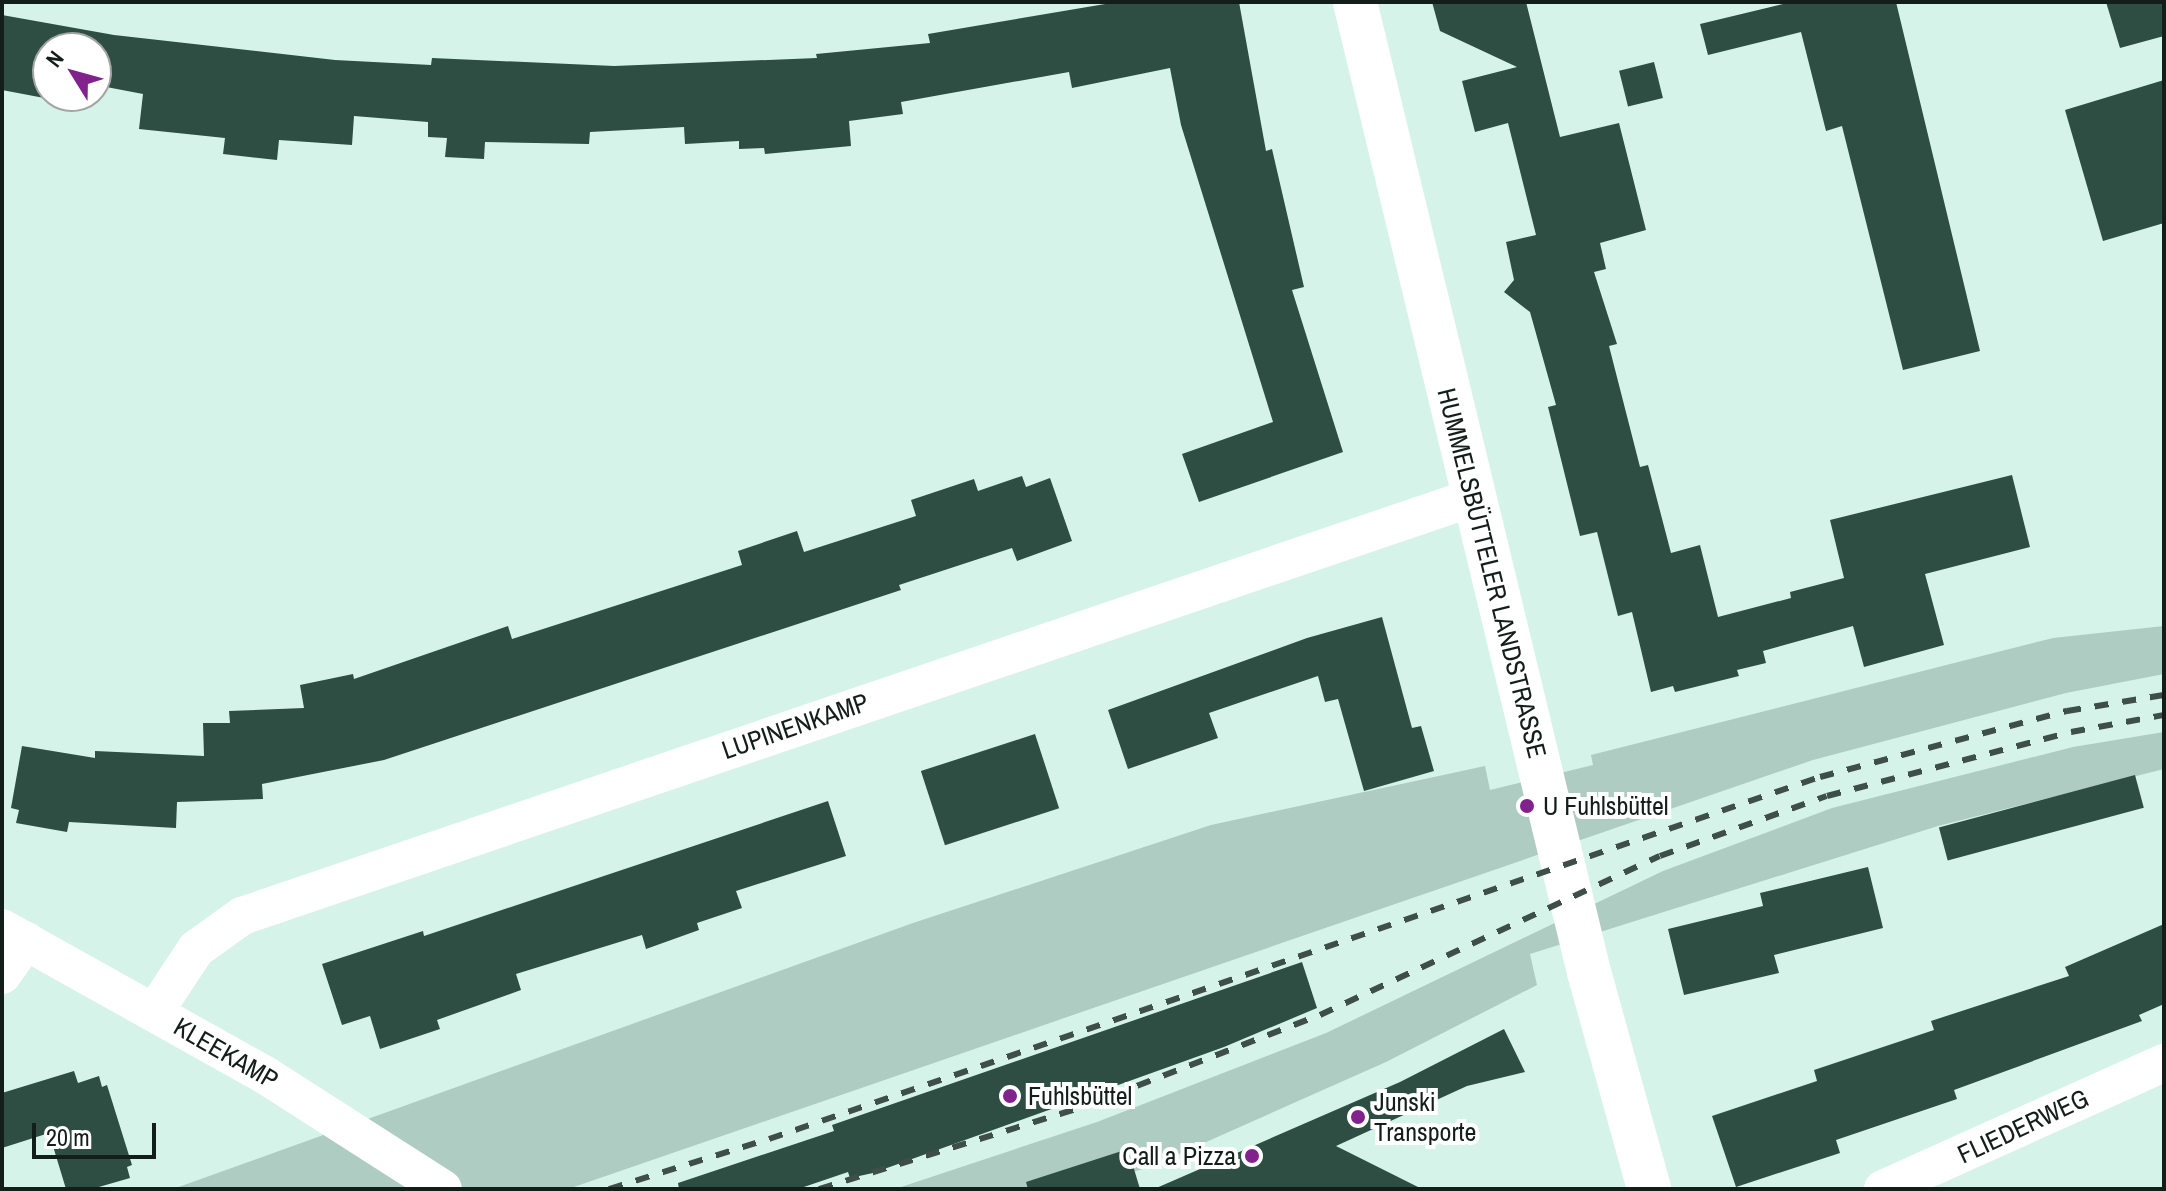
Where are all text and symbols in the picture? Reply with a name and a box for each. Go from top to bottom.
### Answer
north arrow [32,32,112,112]
text: N [39,45,70,73]
street label: HUMMELSBÜTTELER LANDSTRASSE [1431,385,1553,761]
street label: LUPINENKAMP [718,686,872,766]
place label: U Fuhlsbüttel [1543,790,1669,822]
marker: U Fuhlsbüttel [1518,797,1536,815]
street label: KLEEKAMP [168,1011,284,1095]
place label: Fuhlsbüttel [1028,1080,1132,1112]
street label: FLIEDERWEG [1953,1082,2093,1170]
marker: Fuhlsbüttel [999,1085,1021,1107]
place label: Junski Transporte [1374,1086,1476,1148]
scale bar [36,1107,160,1157]
marker: Junski Transporte [1349,1108,1367,1126]
text: 20 m [46,1121,90,1153]
place label: Call a Pizza [1122,1140,1236,1172]
marker: Call a Pizza [1243,1147,1261,1165]

